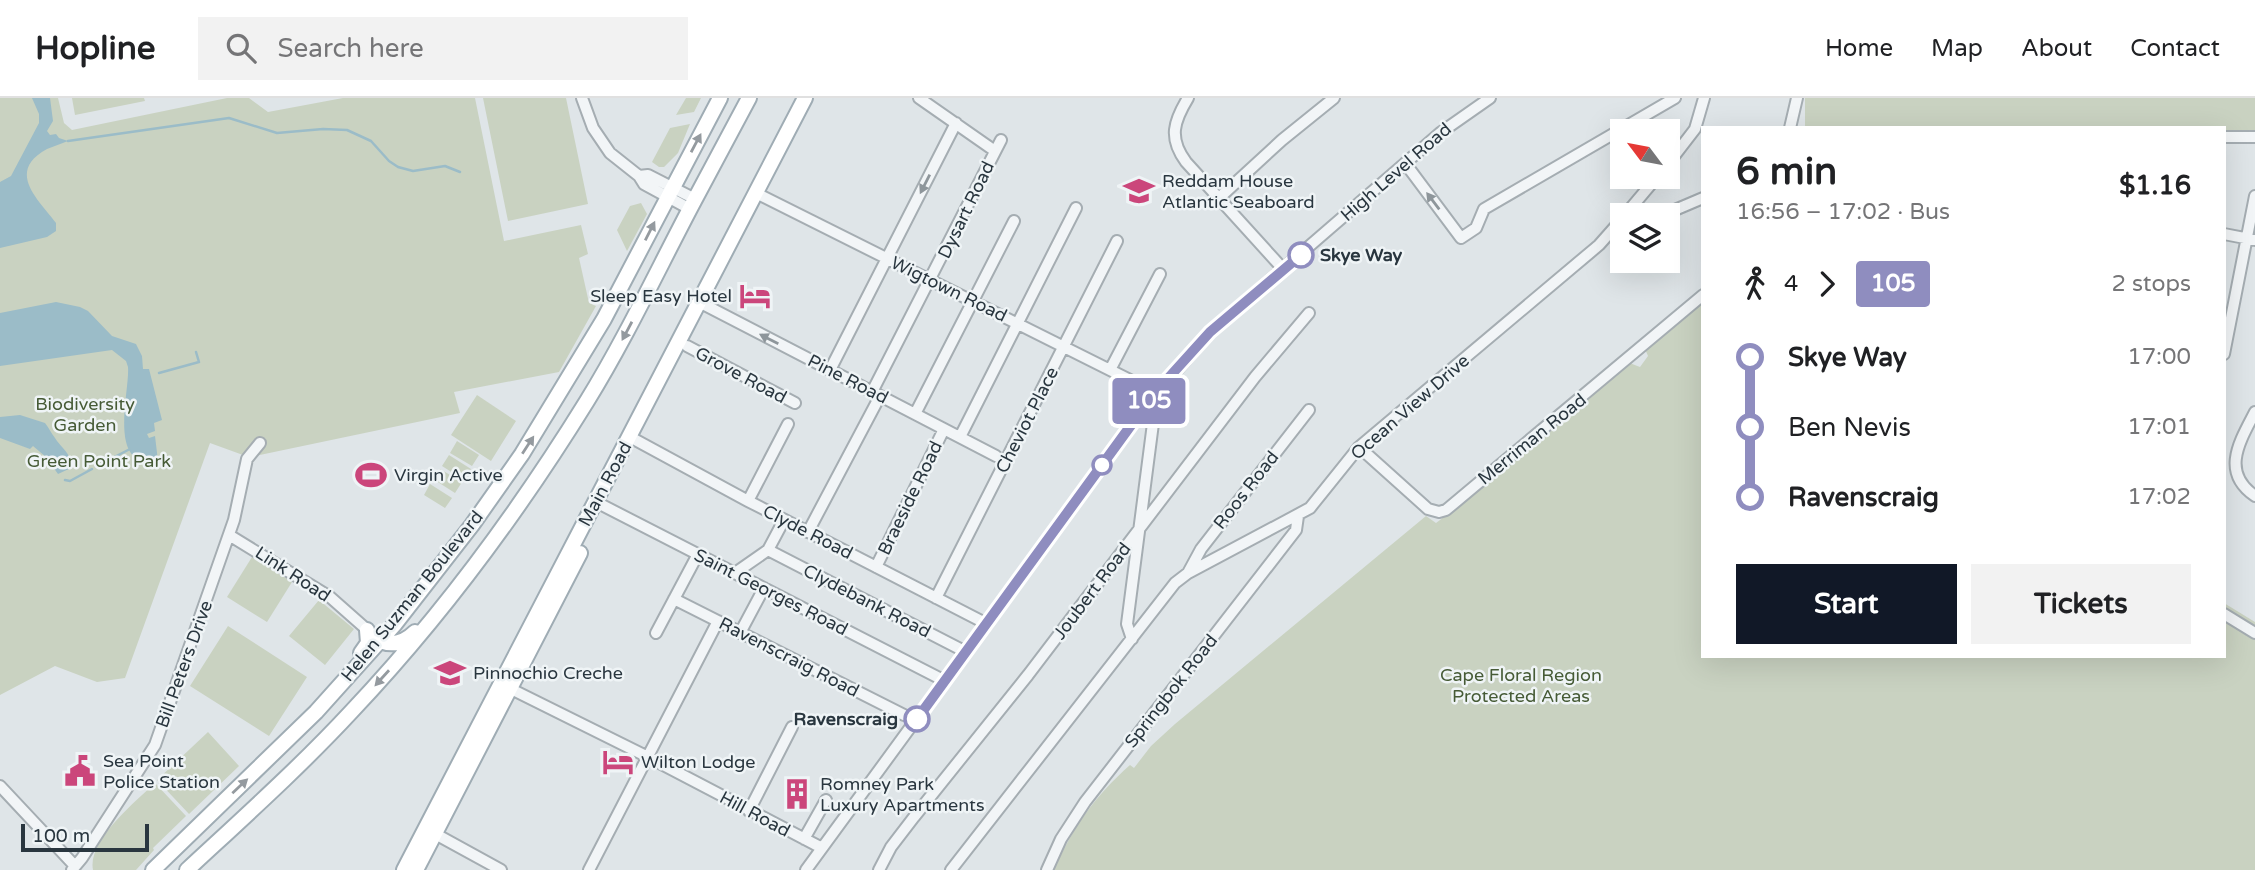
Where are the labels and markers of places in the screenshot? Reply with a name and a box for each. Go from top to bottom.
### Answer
place label: Reddam House Atlantic Seaboard [1162,170,1315,213]
school or university icon: Reddam House Atlantic Seaboard [1122,174,1156,208]
marker: Skye Way [1288,242,1314,268]
place label: Skye Way [1320,244,1403,266]
hotel icon: Sleep Easy Hotel [738,279,772,313]
place label: Sleep Easy Hotel [590,285,732,307]
unlabelled marker [1092,455,1112,475]
sports icon: Virgin Active [354,458,388,492]
place label: Virgin Active [394,464,503,486]
school or university icon: Pinnochio Creche [433,656,467,690]
place label: Pinnochio Creche [473,662,623,684]
marker: Ravenscraig [904,706,930,732]
place label: Ravenscraig [794,708,898,730]
hotel icon: Wilton Lodge [601,745,635,779]
place label: Sea Point Police Station [103,750,220,793]
place label: Wilton Lodge [641,751,756,773]
public building icon: Sea Point Police Station [63,754,97,788]
place label: Romney Park Luxury Apartments [820,773,985,816]
building icon: Romney Park Luxury Apartments [780,777,814,811]

